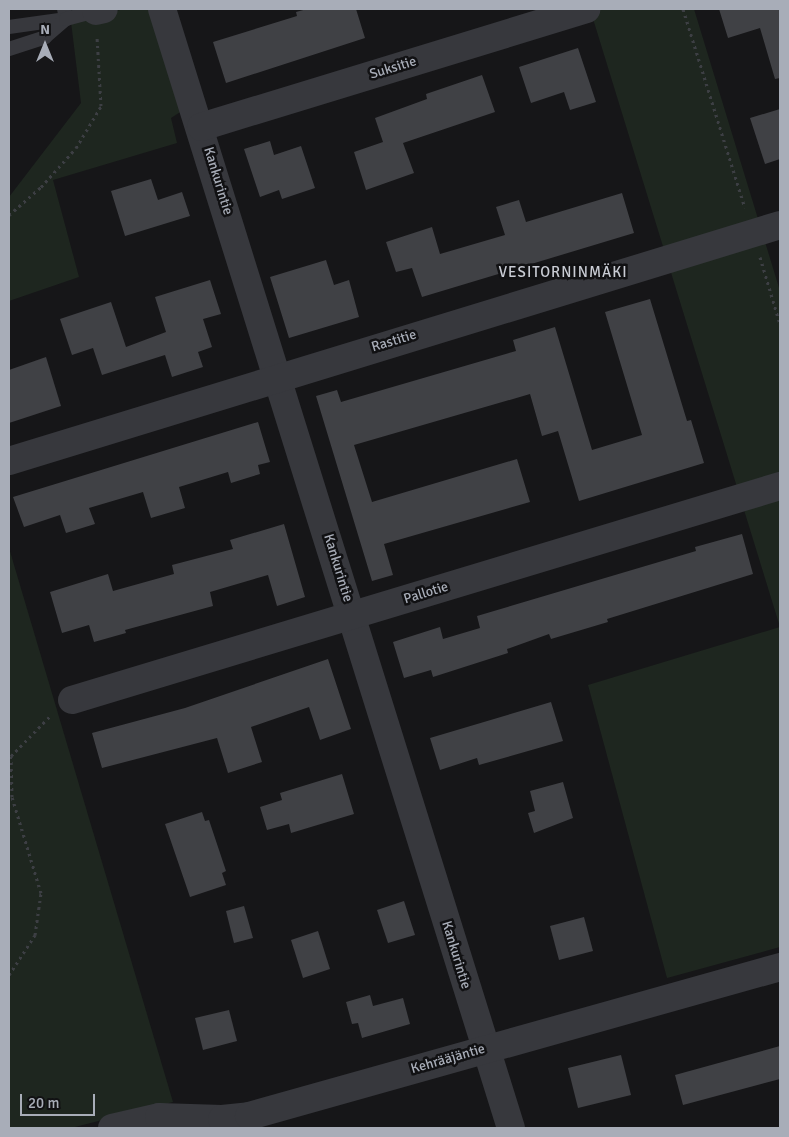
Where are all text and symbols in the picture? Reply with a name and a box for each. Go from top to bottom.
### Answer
north arrow [20,20,70,70]
text: N [40,21,50,38]
street label: Suksitie [368,53,418,83]
street label: Kankurintie [200,145,236,217]
district label: VESITORNINMÄKI [497,264,629,282]
street label: Rastitie [370,326,418,356]
street label: Kankurintie [320,532,356,604]
street label: Pallotie [402,578,450,608]
street label: Kankurintie [438,919,474,991]
street label: Kehrääjäntie [409,1040,487,1078]
scale bar [22,1084,98,1116]
text: 20 m [28,1094,59,1112]

